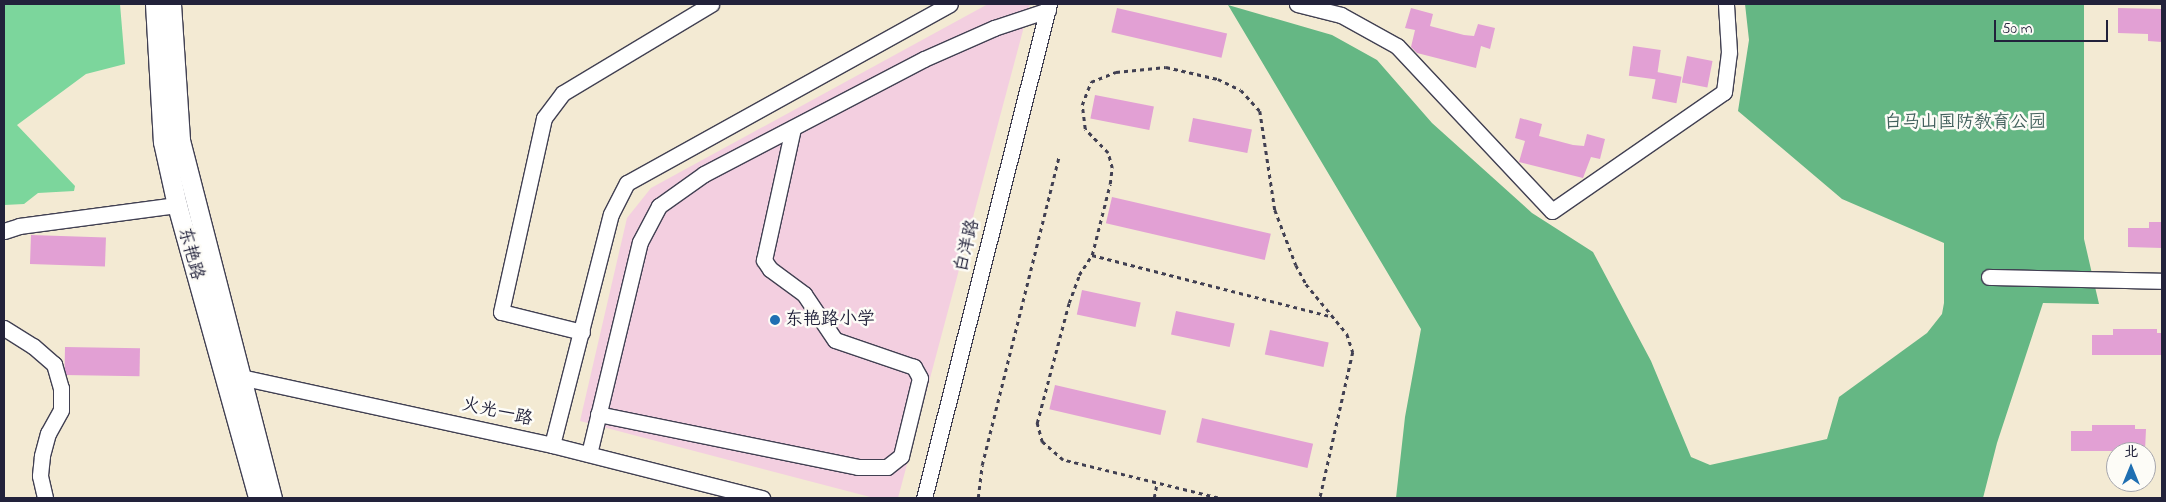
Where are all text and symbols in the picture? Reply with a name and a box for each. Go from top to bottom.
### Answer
scale bar [1996,10,2110,42]
text: 50 m [2002,18,2032,40]
park label: 白马山国防教育公园 [1884,112,2046,134]
street label: 白洋路 [951,217,985,275]
street label: 东艳路 [173,225,207,283]
place label: 东艳路小学 [785,309,875,331]
marker: 东艳路小学 [769,314,781,326]
street label: 火光一路 [459,394,535,432]
north arrow [2106,442,2156,492]
text: 北 [2124,442,2138,463]

